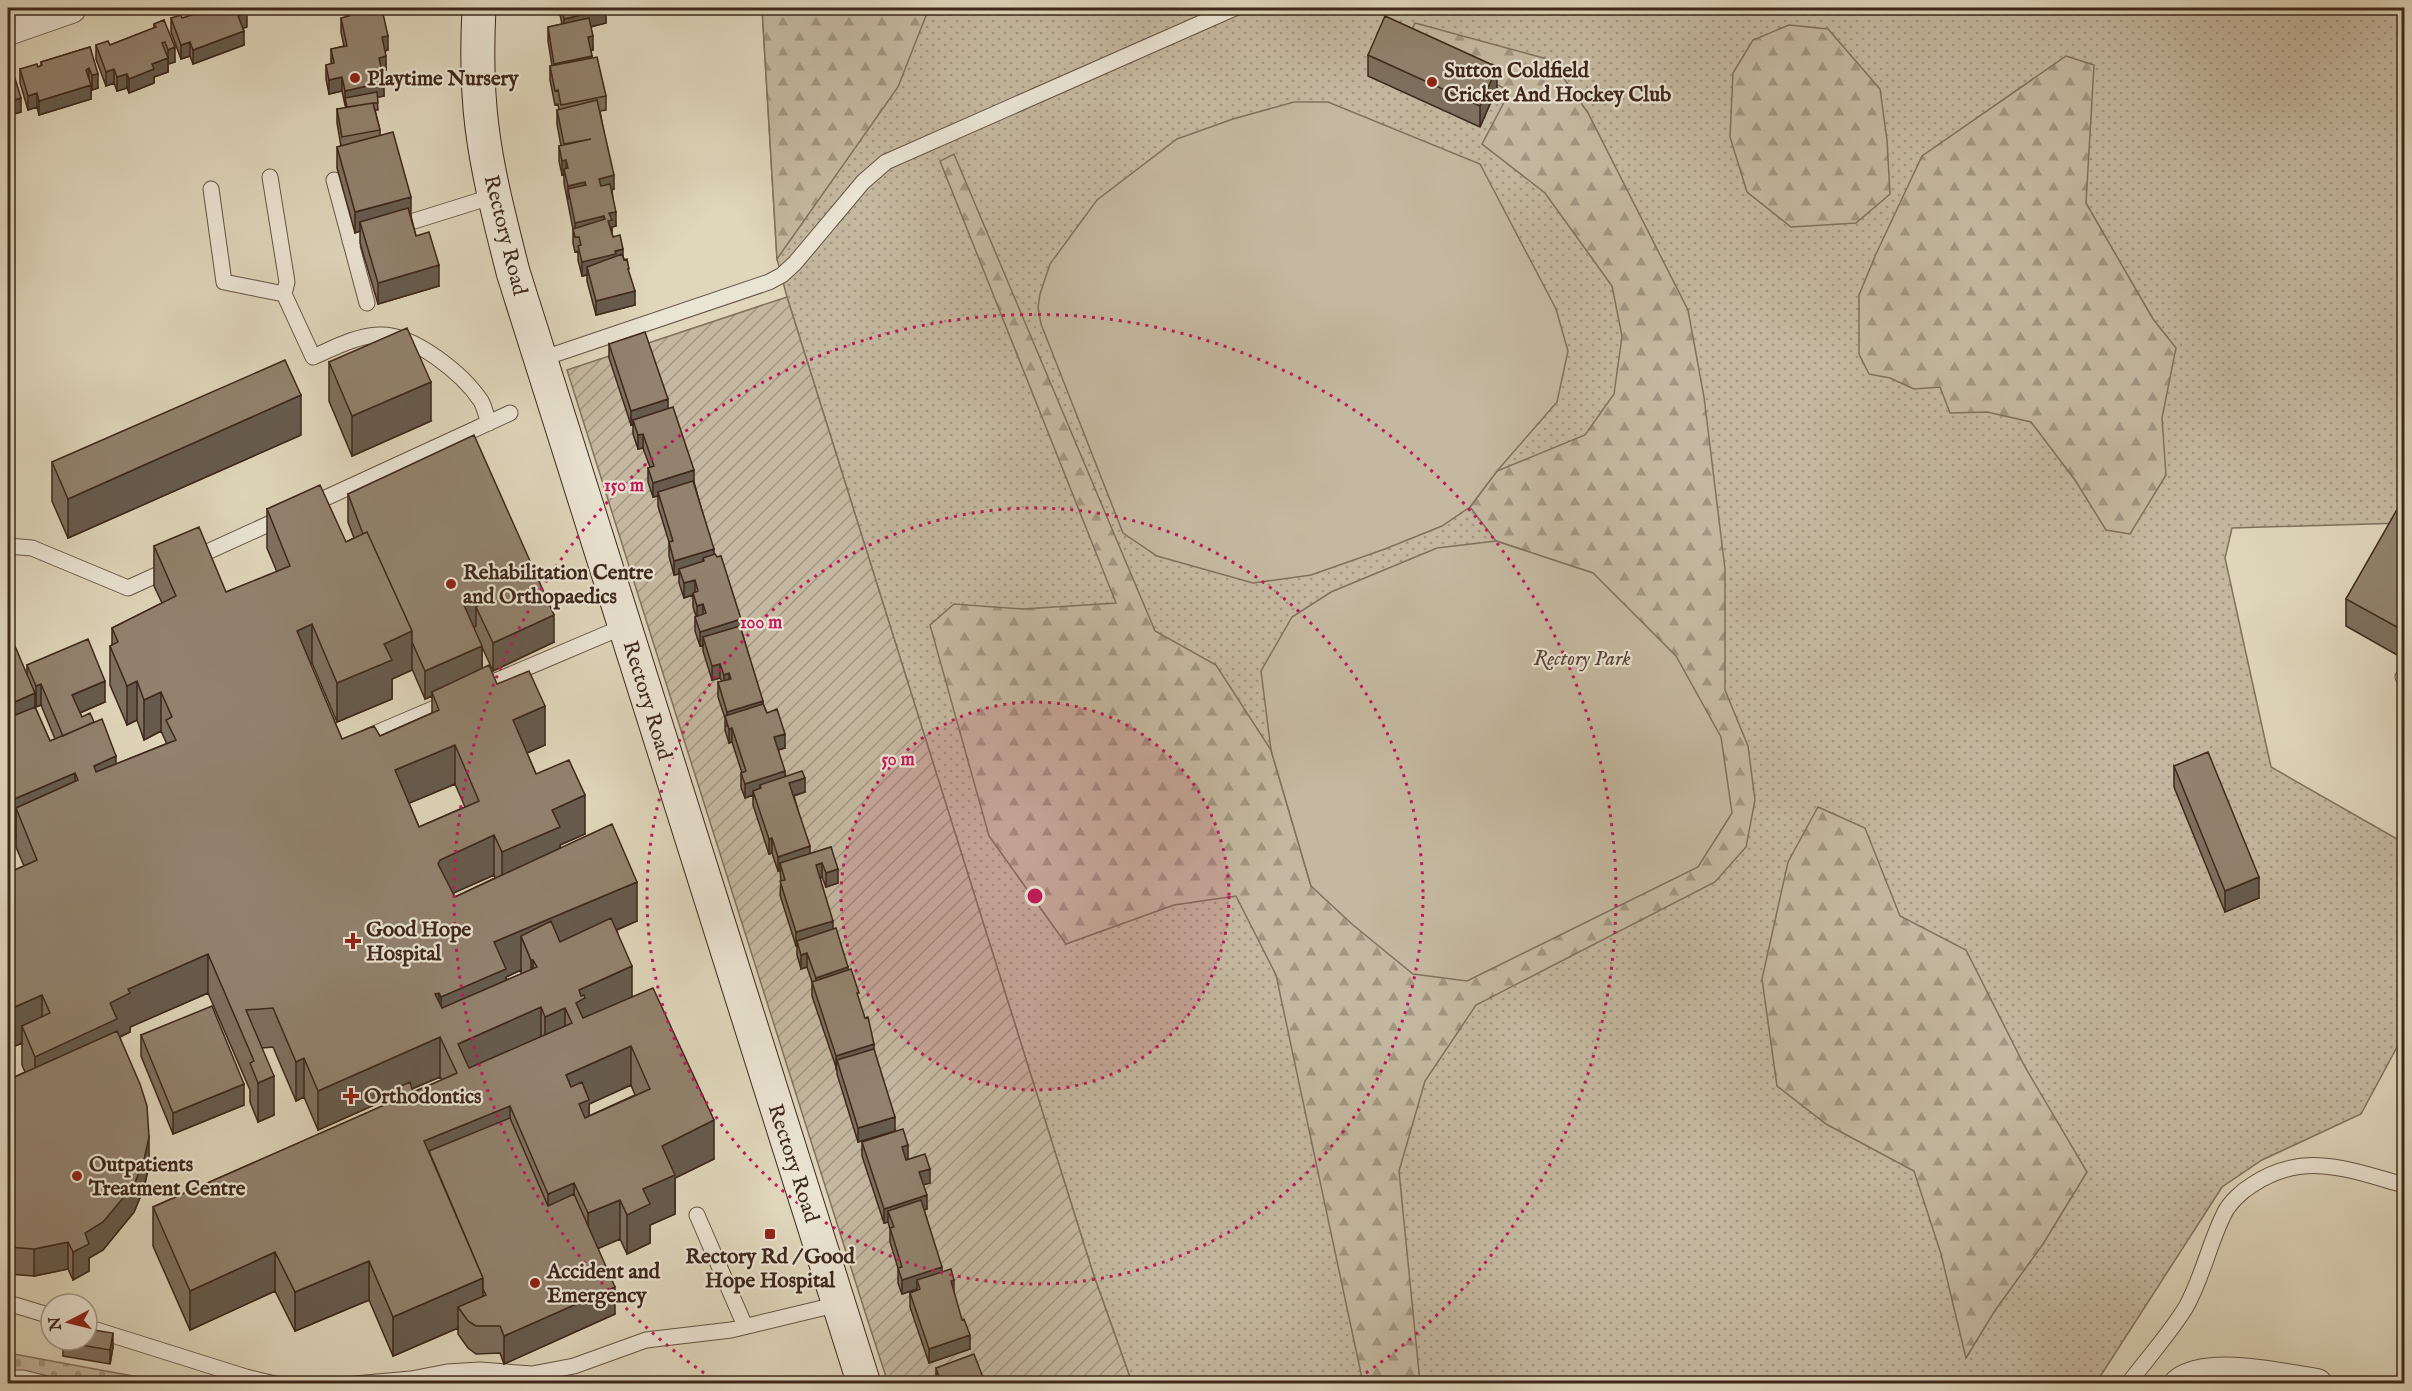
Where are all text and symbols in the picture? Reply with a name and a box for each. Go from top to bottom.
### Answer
place label: Sutton Coldfield Cricket And Hockey Club [1444,58,1671,109]
place label: Playtime Nursery [367,66,519,93]
marker: Playtime Nursery [348,71,362,85]
marker: Sutton Coldfield Cricket And Hockey Club [1425,75,1439,89]
street label: Rectory Road [477,172,533,299]
text: 150 m [604,475,644,498]
place label: Rehabilitation Centre and Orthopaedics [463,560,654,611]
marker: Rehabilitation Centre and Orthopaedics [444,577,458,591]
text: 100 m [740,612,782,635]
street label: Rectory Road [616,638,678,764]
park label: Rectory Park [1533,646,1631,673]
text: 50 m [881,749,915,772]
centre of rings [1025,886,1045,906]
place label: Good Hope Hospital [366,917,472,968]
marker: Good Hope Hospital [344,932,362,950]
place label: Orthodontics [364,1084,481,1111]
marker: Orthodontics [342,1087,360,1105]
street label: Rectory Road [761,1101,825,1227]
place label: Outpatients Treatment Centre [88,1152,246,1203]
marker: Outpatients Treatment Centre [70,1169,84,1183]
marker: Rectory Rd / Good Hope Hospital [763,1227,777,1241]
place label: Rectory Rd / Good Hope Hospital [685,1244,856,1295]
place label: Accident and Emergency [546,1259,661,1310]
marker: Accident and Emergency [528,1276,542,1290]
north arrow [39,1292,99,1352]
text: N [45,1315,67,1333]

